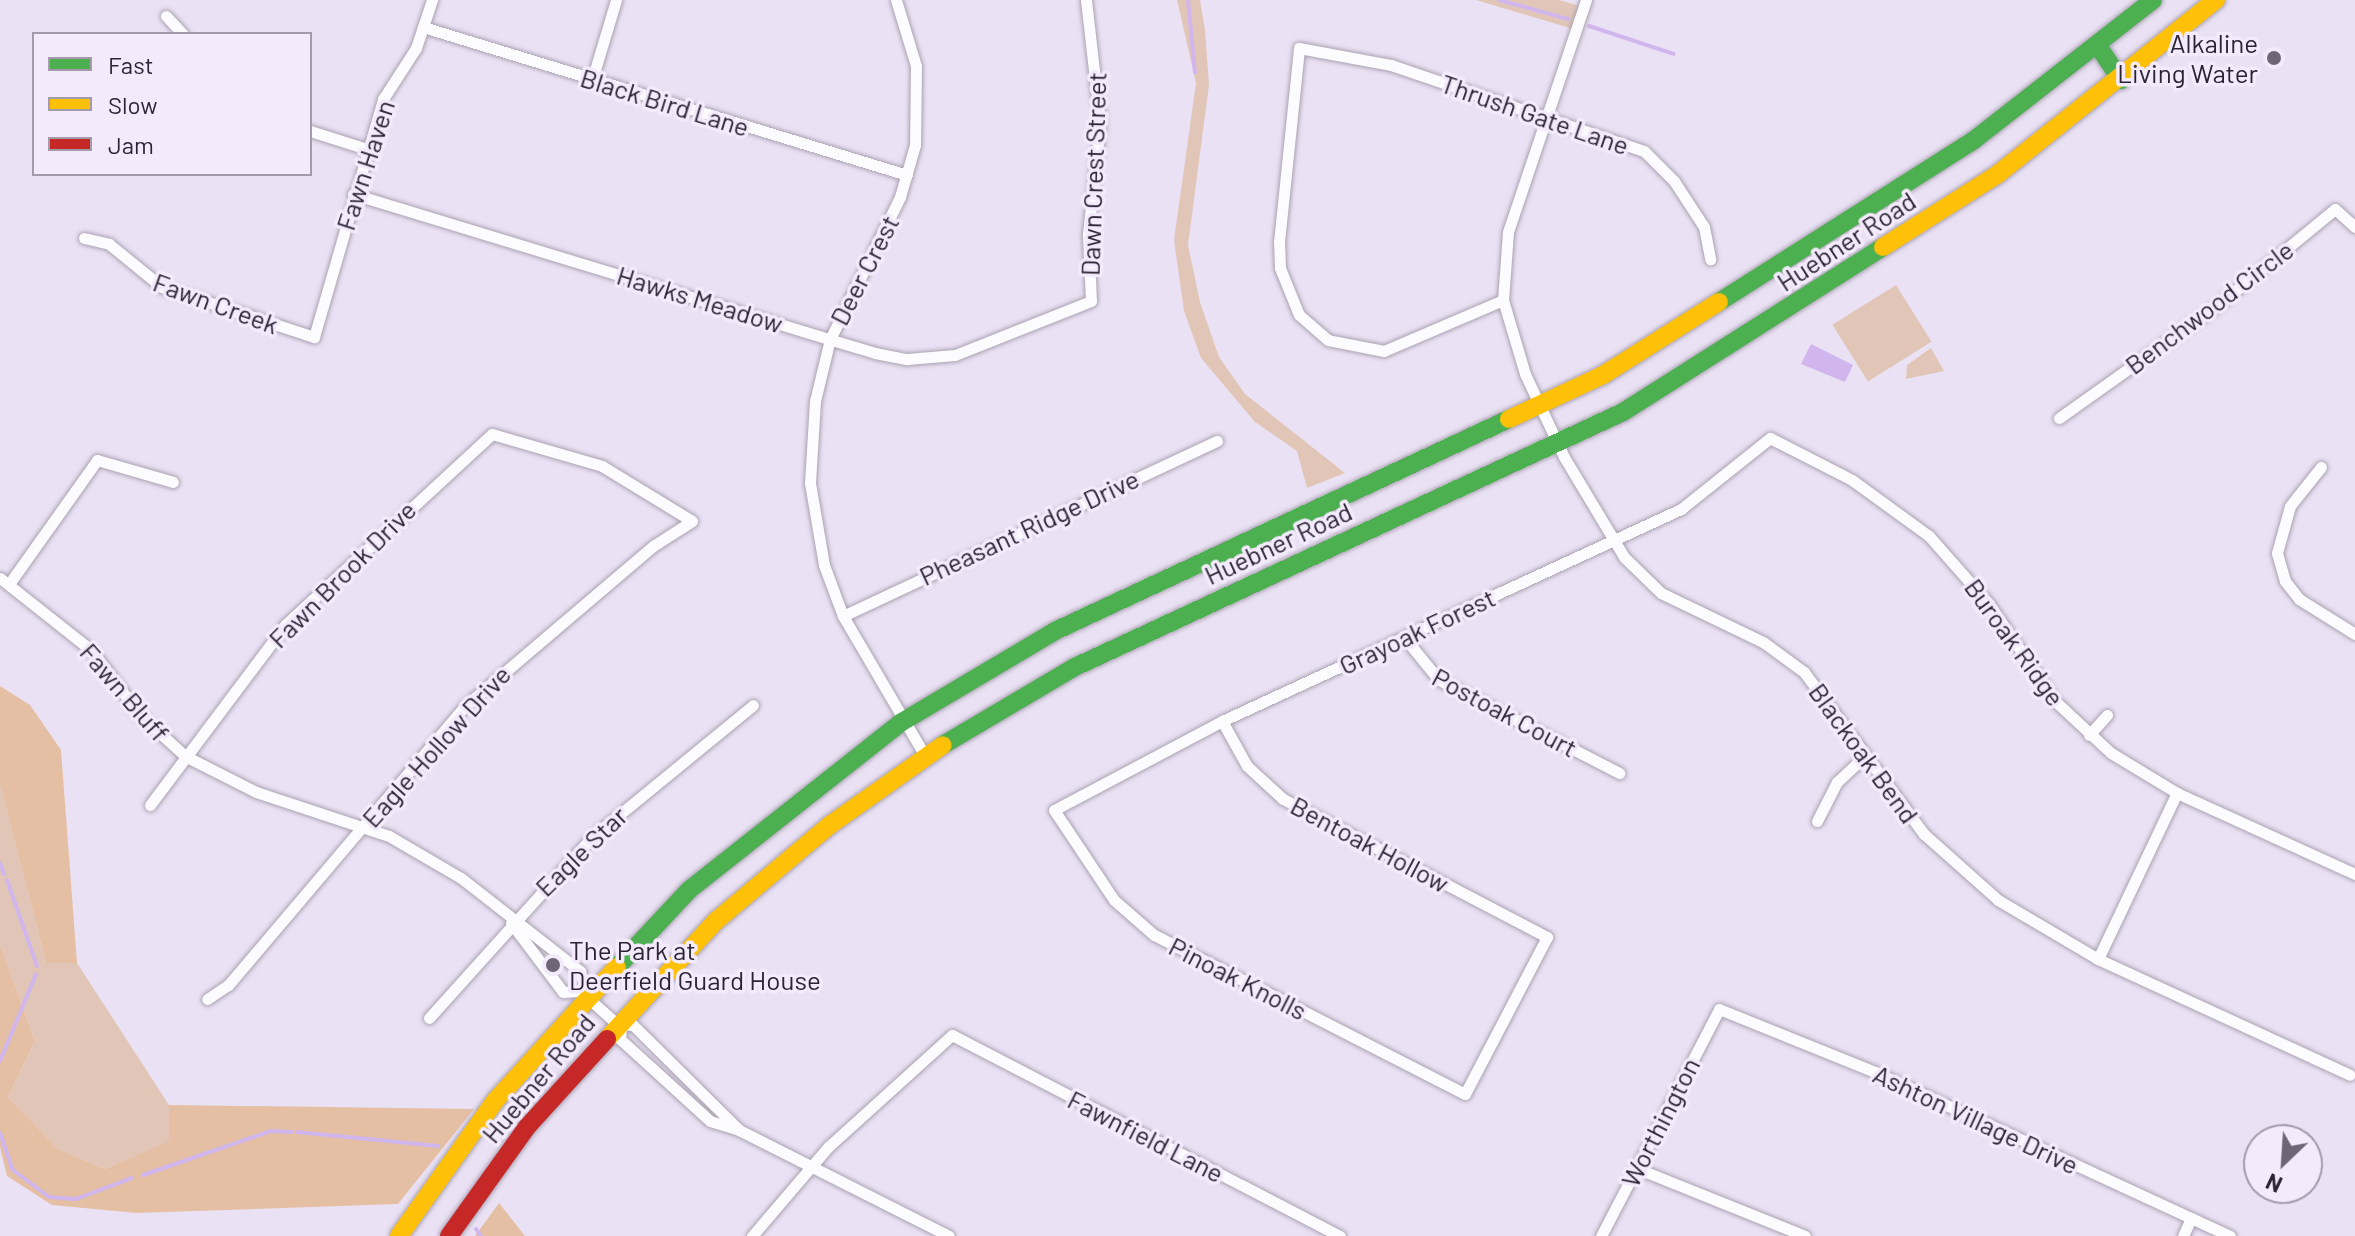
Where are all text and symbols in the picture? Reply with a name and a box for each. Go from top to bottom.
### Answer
place label: Alkaline Living Water [2117,27,2258,88]
legend [32,32,312,176]
marker: Alkaline Living Water [2265,49,2283,67]
text: Fast [108,50,153,79]
street label: Black Bird Lane [577,62,753,142]
street label: Thrush Gate Lane [1437,67,1633,161]
street label: Dawn Crest Street [1074,72,1112,276]
text: Slow [108,90,157,119]
street label: Fawn Haven [329,96,401,234]
text: Jam [108,130,154,159]
street label: Huebner Road [1771,185,1921,297]
street label: Deer Crest [823,210,905,330]
street label: Benchwood Circle [2119,234,2299,380]
street label: Hawks Meadow [613,259,787,339]
street label: Fawn Creek [149,266,283,340]
street label: Pheasant Ridge Drive [914,462,1144,592]
street label: Fawn Brook Drive [262,494,422,654]
street label: Huebner Road [1199,495,1357,591]
street label: Buroak Ridge [1958,572,2072,712]
street label: Grayoak Forest [1334,581,1500,681]
street label: Fawn Bluff [74,637,176,747]
street label: Eagle Hollow Drive [355,659,517,833]
street label: Postoak Court [1427,661,1583,763]
street label: Blackoak Bend [1803,677,1925,829]
street label: Bentoak Hollow [1286,789,1454,899]
street label: Eagle Star [529,800,633,902]
street label: Pinoak Knolls [1164,930,1312,1026]
place label: The Park at Deerfield Guard House [569,934,821,996]
marker: The Park at Deerfield Guard House [544,956,562,974]
street label: Huebner Road [475,1007,601,1149]
street label: Worthington [1614,1052,1706,1192]
street label: Ashton Village Drive [1868,1058,2084,1180]
street label: Fawnfield Lane [1063,1083,1229,1189]
north arrow [2243,1124,2323,1204]
text: N [2262,1169,2286,1199]

